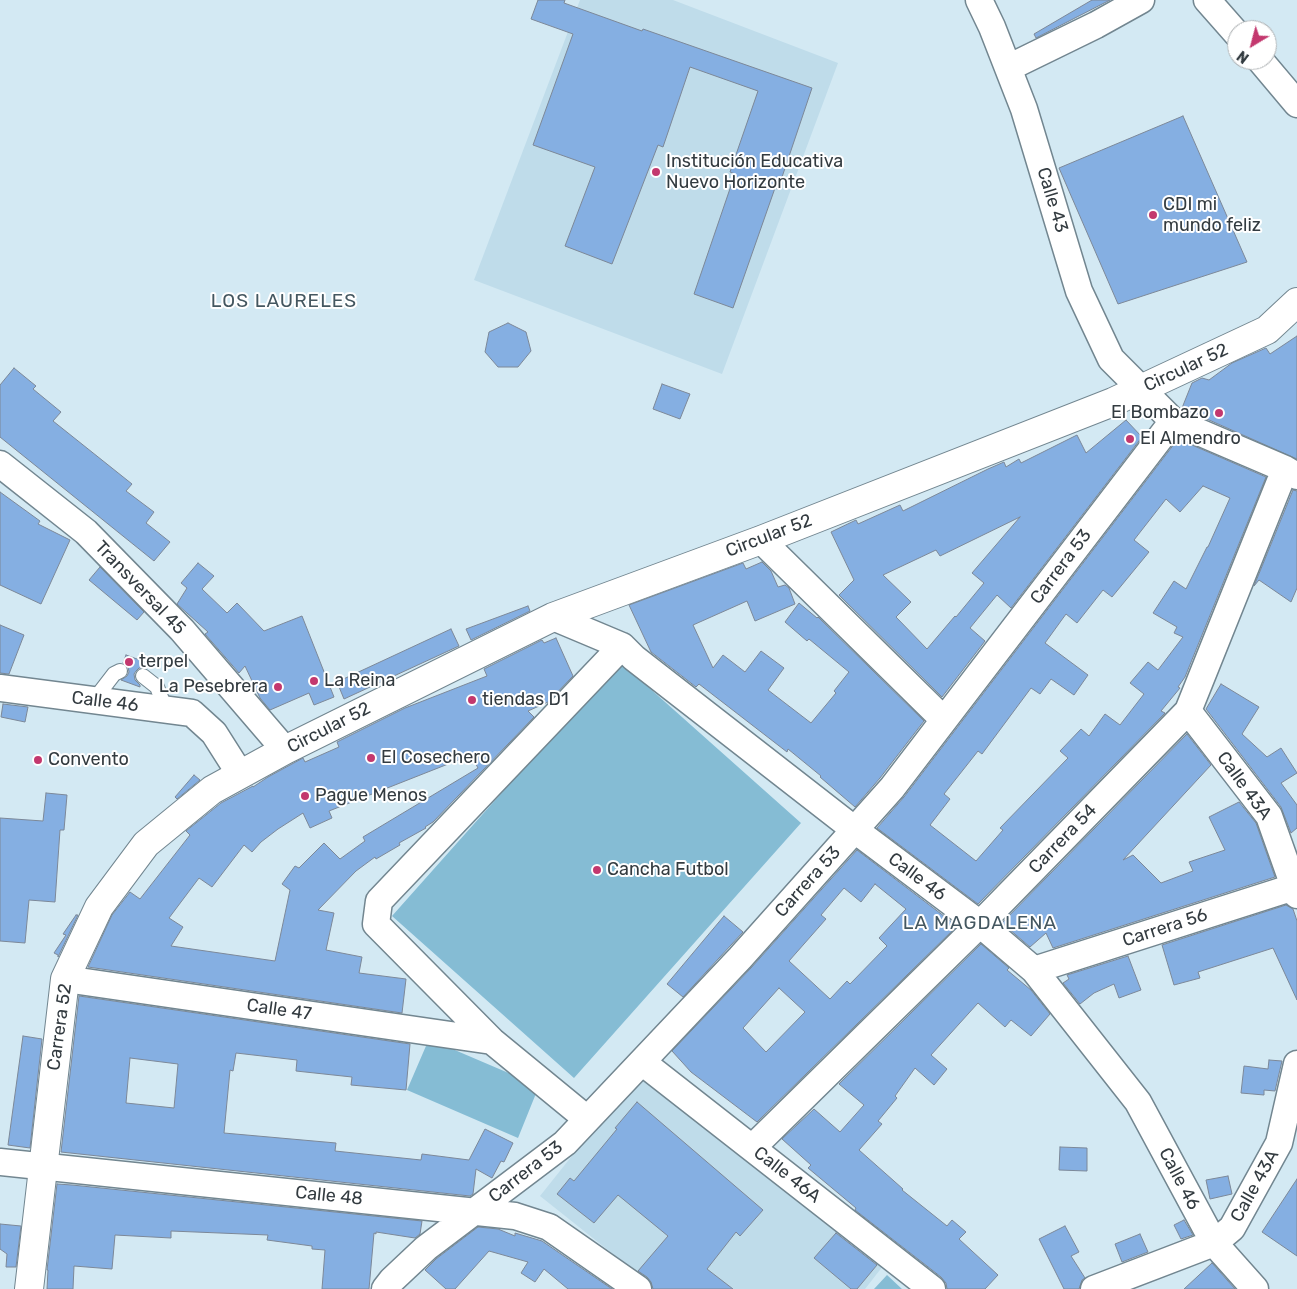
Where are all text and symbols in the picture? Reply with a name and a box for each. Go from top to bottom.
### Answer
north arrow [1227,20,1277,70]
text: N [1234,47,1252,66]
place label: Institución Educativa Nuevo Horizonte [666,151,843,193]
street label: Calle 43 [1032,165,1072,235]
marker: Institución Educativa Nuevo Horizonte [650,166,662,178]
place label: CDI mi mundo feliz [1163,194,1261,236]
marker: CDI mi mundo feliz [1147,209,1159,221]
district label: LOS LAURELES [209,291,359,313]
street label: Circular 52 [1140,339,1232,397]
place label: El Bombazo [1111,402,1209,424]
marker: El Bombazo [1213,407,1225,419]
place label: El Almendro [1140,428,1241,450]
marker: El Almendro [1124,433,1136,445]
street label: Circular 52 [723,510,815,562]
street label: Carrera 53 [1026,525,1096,609]
street label: Transversal 45 [90,537,190,639]
place label: terpel [139,651,188,673]
marker: terpel [123,656,135,668]
place label: La Reina [324,670,395,692]
marker: La Reina [308,675,320,687]
place label: La Pesebrera [159,676,268,698]
marker: La Pesebrera [272,681,284,693]
street label: Calle 46 [70,687,140,717]
place label: tiendas D1 [482,689,569,711]
marker: tiendas D1 [466,694,478,706]
street label: Circular 52 [284,698,374,758]
place label: El Cosechero [381,747,490,769]
street label: Calle 43A [1212,748,1276,824]
place label: Convento [48,749,129,771]
marker: El Cosechero [365,752,377,764]
marker: Convento [32,754,44,766]
place label: Pague Menos [315,785,427,807]
marker: Pague Menos [299,790,311,802]
street label: Carrera 54 [1025,800,1101,878]
street label: Carrera 53 [771,842,845,922]
street label: Calle 46 [884,848,950,906]
place label: Cancha Futbol [607,859,729,881]
marker: Cancha Futbol [591,864,603,876]
street label: Carrera 56 [1120,904,1210,952]
district label: LA MAGDALENA [901,913,1059,935]
street label: Carrera 52 [43,982,77,1072]
street label: Calle 47 [245,995,313,1025]
street label: Carrera 53 [485,1136,567,1208]
street label: Calle 46A [749,1142,825,1208]
street label: Calle 46 [1154,1144,1204,1214]
street label: Calle 43A [1226,1146,1284,1226]
street label: Calle 48 [294,1182,364,1210]

